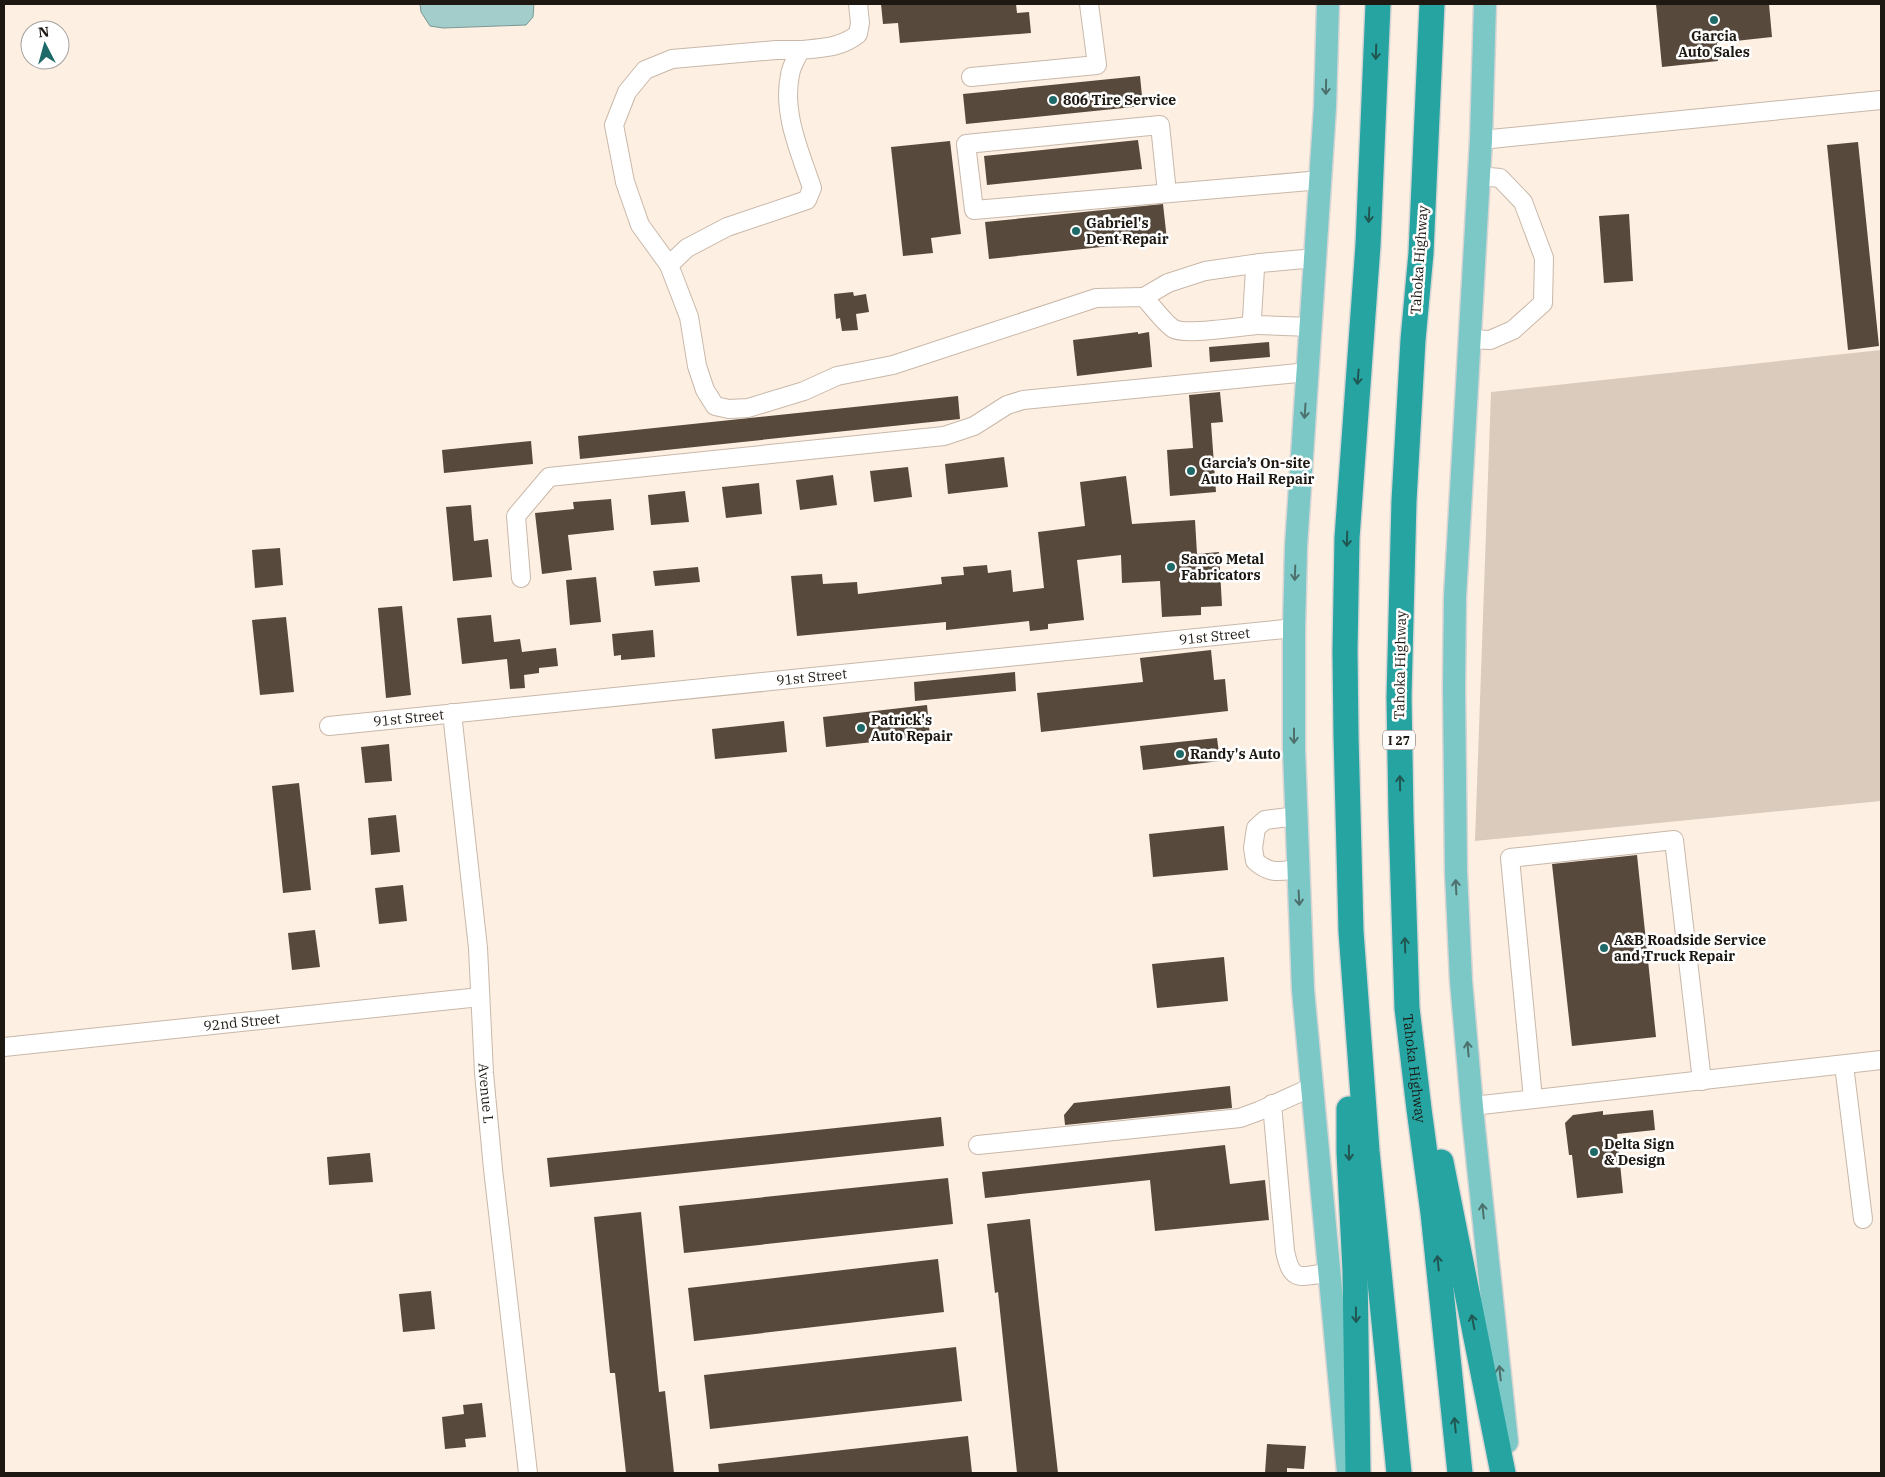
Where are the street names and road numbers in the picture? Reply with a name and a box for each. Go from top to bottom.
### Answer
street label: Tahoka Highway [1406,204,1432,315]
street label: Tahoka Highway [1390,610,1410,720]
street label: 91st Street [1178,624,1251,649]
street label: 91st Street [775,664,848,690]
street label: 91st Street [372,705,445,730]
road number: I 27 [1383,730,1415,750]
street label: 92nd Street [203,1009,281,1035]
street label: Tahoka Highway [1399,1013,1430,1125]
street label: Avenue L [475,1063,498,1124]

